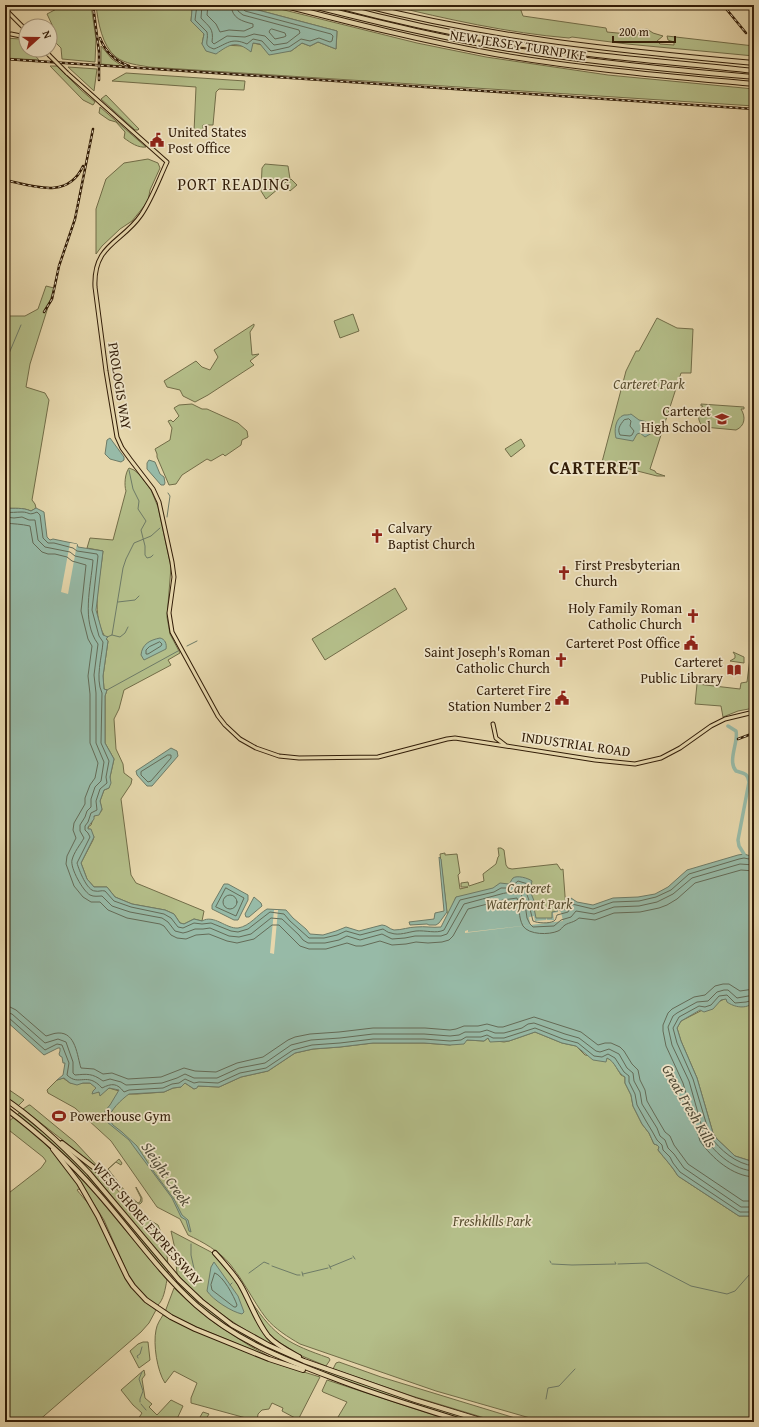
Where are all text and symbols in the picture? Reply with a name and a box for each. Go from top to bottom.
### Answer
north arrow [18,18,58,58]
scale bar [613,18,675,44]
text: 200 m [619,23,649,40]
street label: NEW JERSEY TURNPIKE [448,24,588,66]
text: N [39,28,56,41]
place label: United States Post Office [168,122,247,158]
public building icon: United States Post Office [149,132,165,148]
district label: PORT READING [177,172,291,196]
street label: PROLOGIS WAY [103,341,137,432]
park label: Carteret Park [613,374,685,394]
place label: Carteret High School [641,401,711,437]
school or university icon: Carteret High School [714,411,730,427]
district label: CARTERET [549,454,641,481]
place label: Calvary Baptist Church [388,518,475,554]
church icon: Calvary Baptist Church [369,528,385,544]
place label: First Presbyterian Church [575,555,680,591]
church icon: First Presbyterian Church [556,565,572,581]
place label: Holy Family Roman Catholic Church [568,598,682,634]
church icon: Holy Family Roman Catholic Church [685,608,701,624]
place label: Carteret Post Office [566,633,680,653]
public building icon: Carteret Post Office [683,635,699,651]
place label: Saint Joseph's Roman Catholic Church [424,642,550,678]
church icon: Saint Joseph's Roman Catholic Church [553,652,569,668]
place label: Carteret Public Library [641,652,723,688]
library icon: Carteret Public Library [726,662,742,678]
place label: Carteret Fire Station Number 2 [448,680,551,716]
public building icon: Carteret Fire Station Number 2 [554,690,570,706]
street label: INDUSTRIAL ROAD [520,726,632,762]
park label: Carteret Waterfront Park [486,878,573,914]
water label: Great Fresh Kills [657,1060,722,1152]
place label: Powerhouse Gym [70,1106,171,1126]
sports icon: Powerhouse Gym [51,1108,67,1124]
water label: Sleight Creek [137,1137,196,1210]
street label: WEST SHORE EXPRESSWAY [89,1158,208,1291]
park label: Freshkills Park [452,1211,532,1231]

